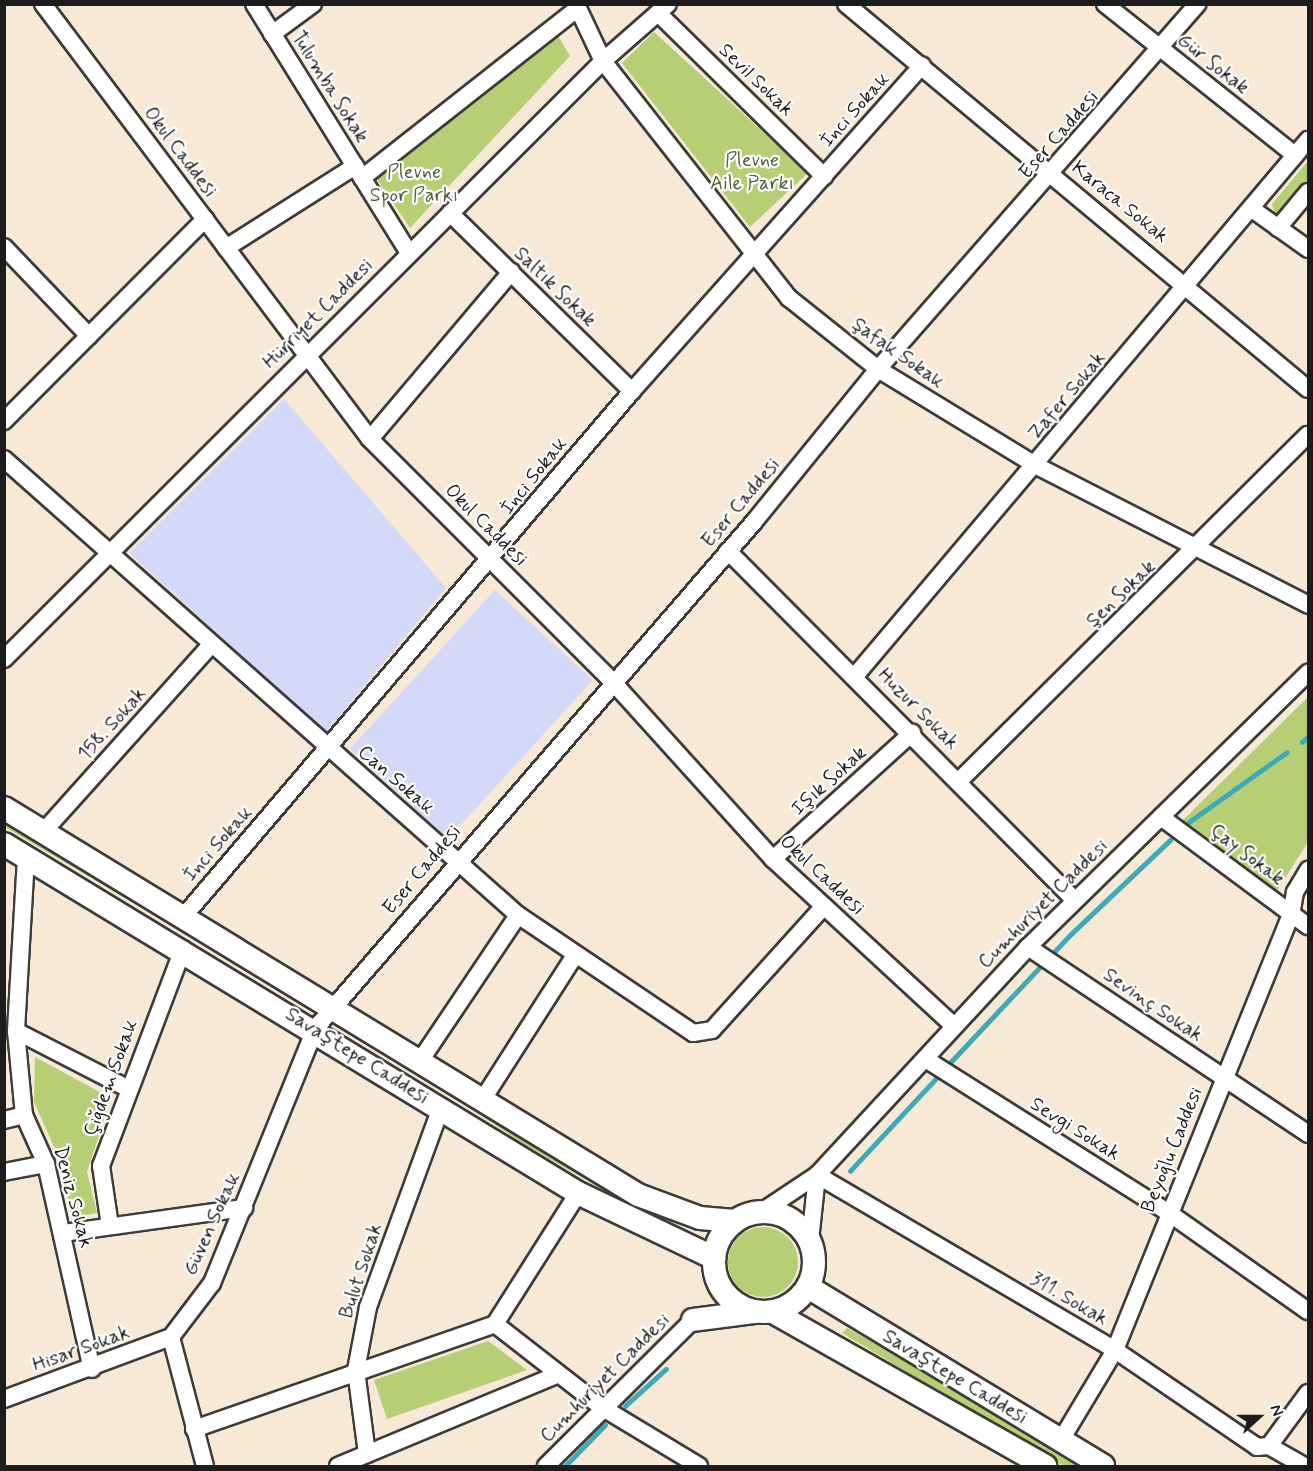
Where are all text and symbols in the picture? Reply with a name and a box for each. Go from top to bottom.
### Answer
street label: Tulumba Sokak [286,26,374,148]
street label: Gür Sokak [1171,28,1255,100]
street label: Sevil Sokak [713,38,799,122]
street label: İnci Sokak [816,68,894,152]
street label: Eser Caddesi [1013,85,1105,185]
street label: Okul Caddesi [138,101,222,203]
park label: Plevne Aile Parkı [711,148,793,195]
street label: Karaca Sokak [1067,156,1173,248]
park label: Plevne Spor Parkı [370,161,458,208]
street label: Saltık Sokak [508,241,602,333]
street label: Hürriyet Caddesi [257,253,379,375]
street label: Şafak Sokak [847,312,949,394]
street label: Zafer Sokak [1023,347,1111,445]
street label: İnci Sokak [496,433,572,519]
street label: Eser Caddesi [696,453,786,553]
street label: Okul Caddesi [439,478,533,572]
street label: Şen Sokak [1081,555,1161,633]
street label: Huzur Sokak [872,663,964,755]
street label: 158. Sokak [73,682,151,766]
street label: Işık Sokak [786,740,872,822]
street label: Can Sokak [354,741,438,819]
street label: İnci Sokak [179,802,257,886]
street label: Çay Sokak [1205,819,1289,891]
street label: Eser Caddesi [377,820,467,920]
street label: Okul Caddesi [774,829,870,921]
street label: Cumhuriyet Caddesi [973,834,1113,974]
street label: Sevinç Sokak [1099,963,1207,1047]
street label: Savaştepe Caddesi [280,1002,434,1110]
street label: Çiğdem Sokak [79,1017,143,1139]
street label: Beyoğlu Caddesi [1135,1082,1209,1218]
street label: Sevgi Sokak [1026,1092,1124,1166]
street label: Deniz Sokak [48,1143,98,1251]
street label: Güven Sokak [179,1170,245,1278]
street label: Bulut Sokak [334,1220,388,1322]
street label: 311. Sokak [1026,1267,1112,1331]
street label: Cumhuriyet Caddesi [535,1308,675,1448]
street label: Hisar Sokak [29,1320,133,1378]
street label: Savaştepe Caddesi [878,1324,1032,1430]
north arrow [1229,1387,1289,1447]
text: N [1265,1402,1288,1419]

